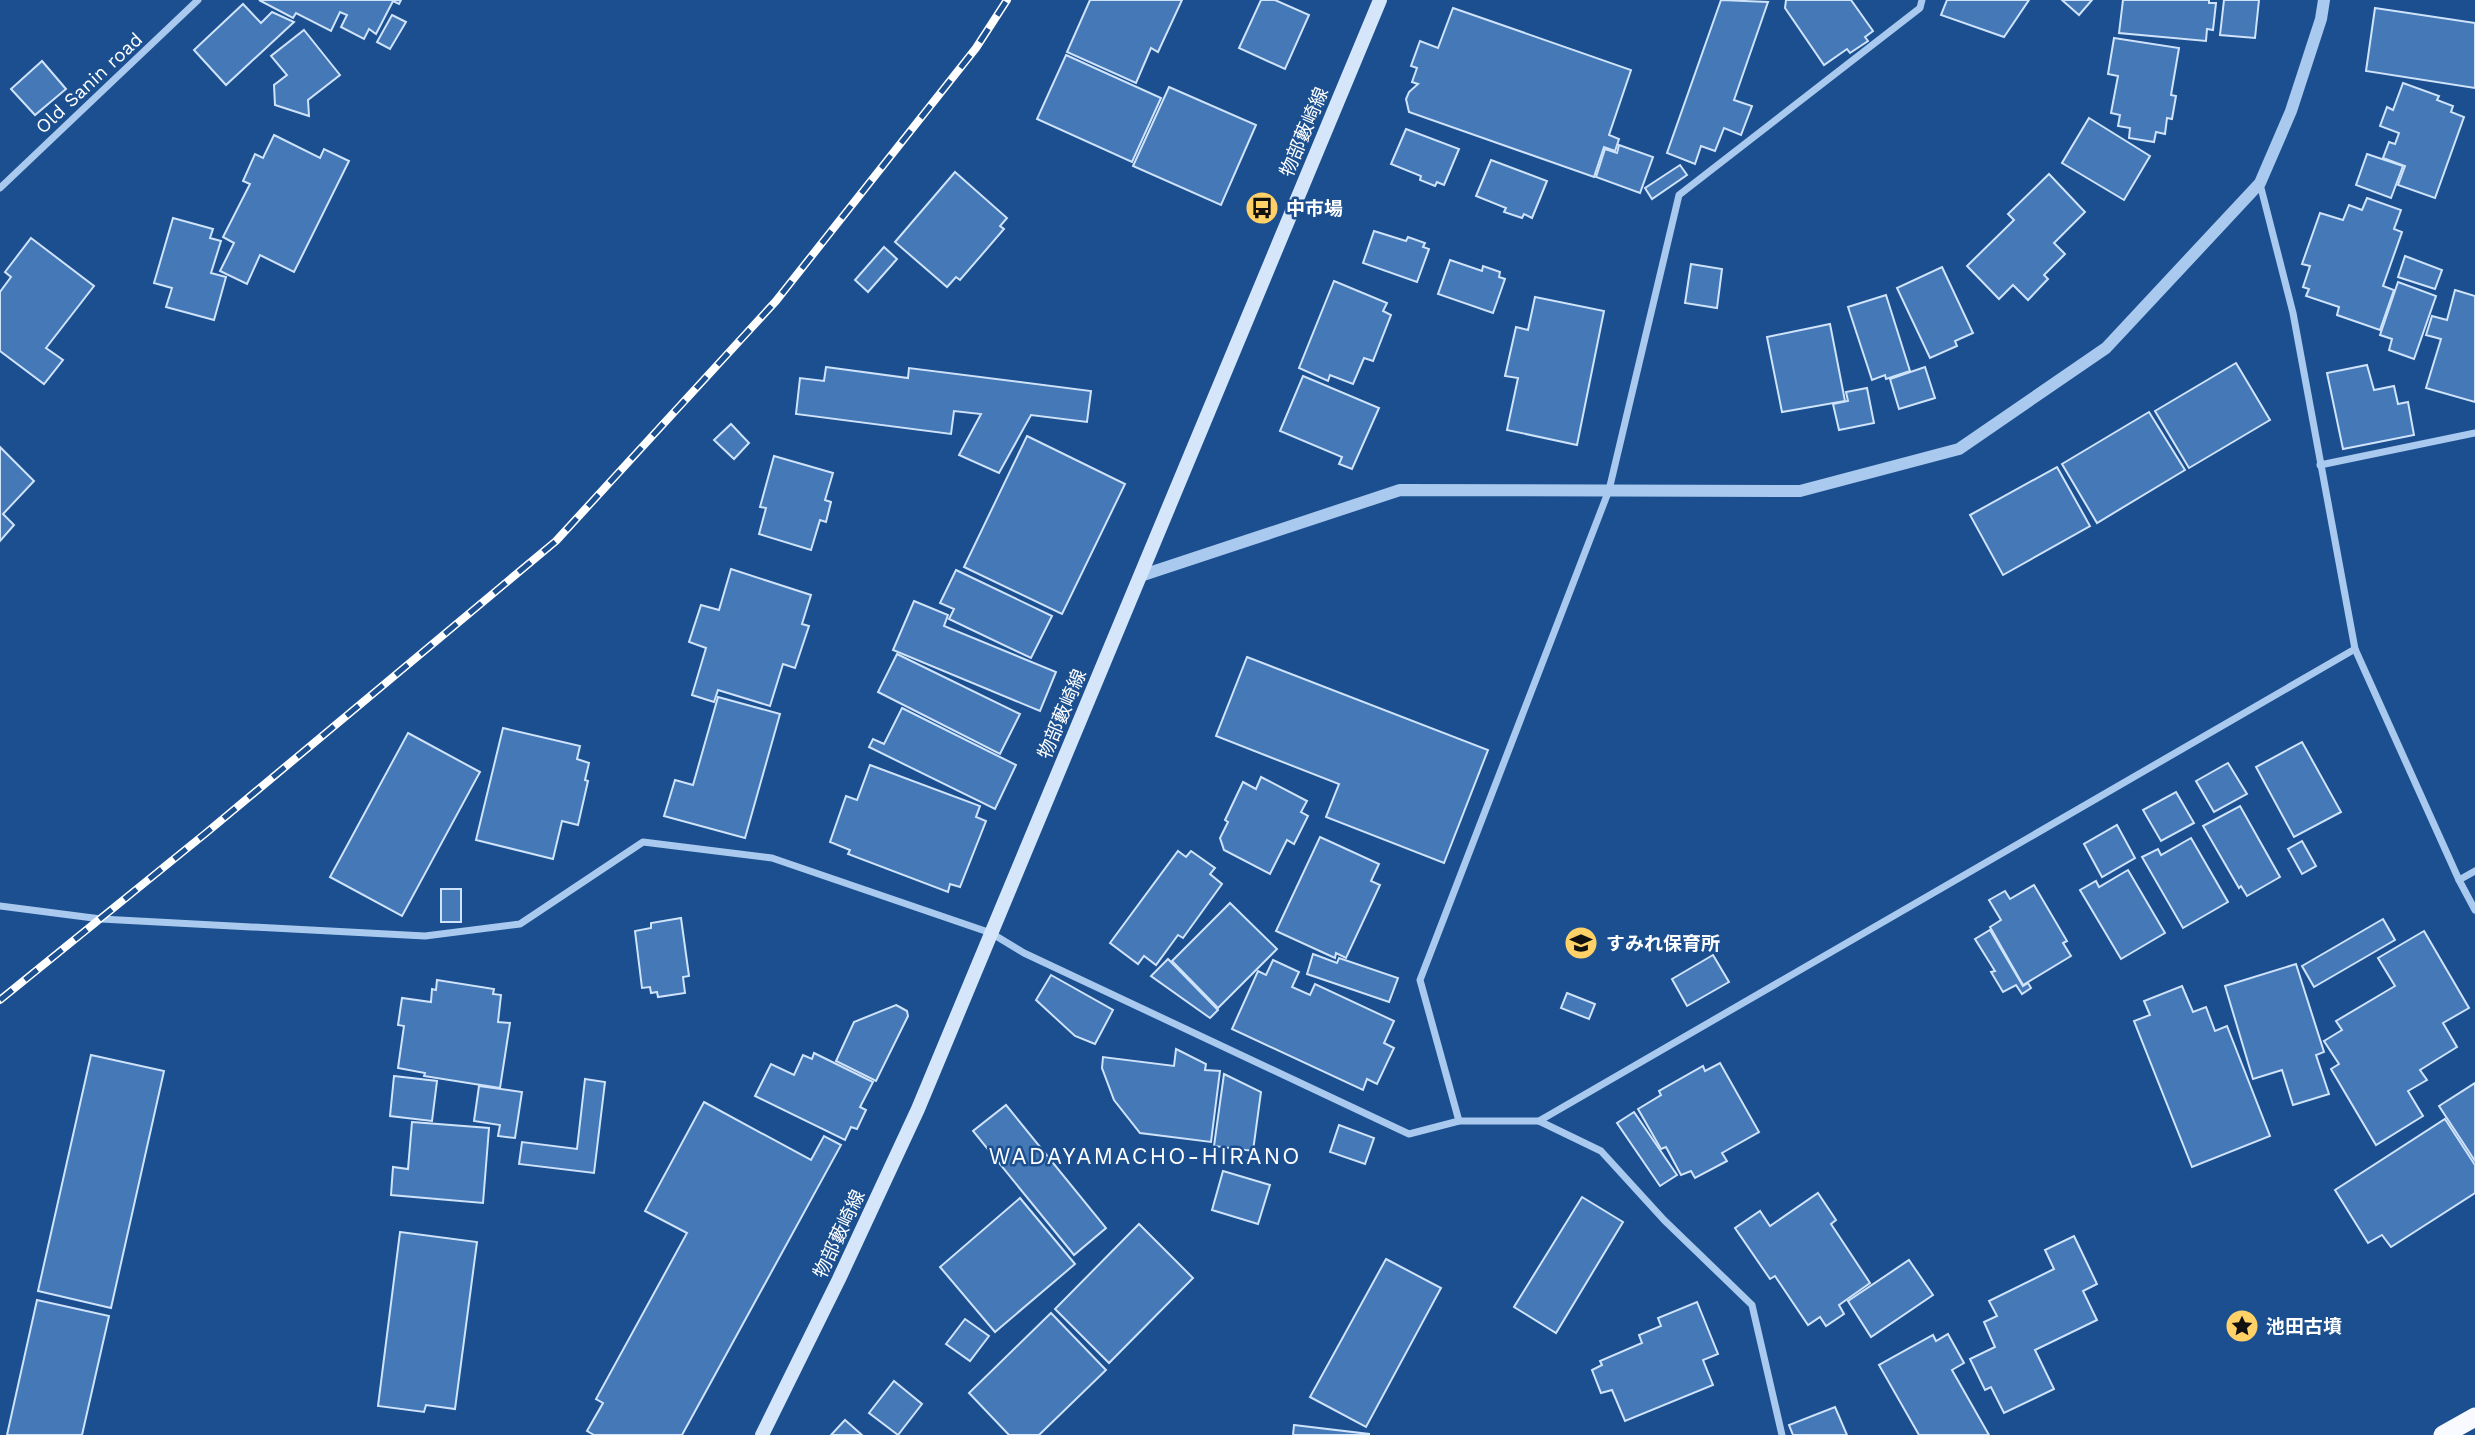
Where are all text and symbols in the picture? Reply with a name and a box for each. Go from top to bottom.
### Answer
street label: Old Sanin road [31,28,147,138]
street label: 物部藪崎線 [1275,84,1333,180]
bus stop icon: 中市場 [1243,189,1281,227]
place label: 中市場 [1286,197,1343,220]
street label: 物部藪崎線 [1033,666,1091,762]
school or university icon: すみれ保育所 [1562,924,1600,962]
place label: すみれ保育所 [1606,932,1720,955]
district label: WADAYAMACHO-HIRANO [988,1143,1302,1170]
street label: 物部藪崎線 [808,1186,870,1282]
place icon: 池田古墳 [2223,1307,2261,1345]
place label: 池田古墳 [2266,1315,2342,1338]

